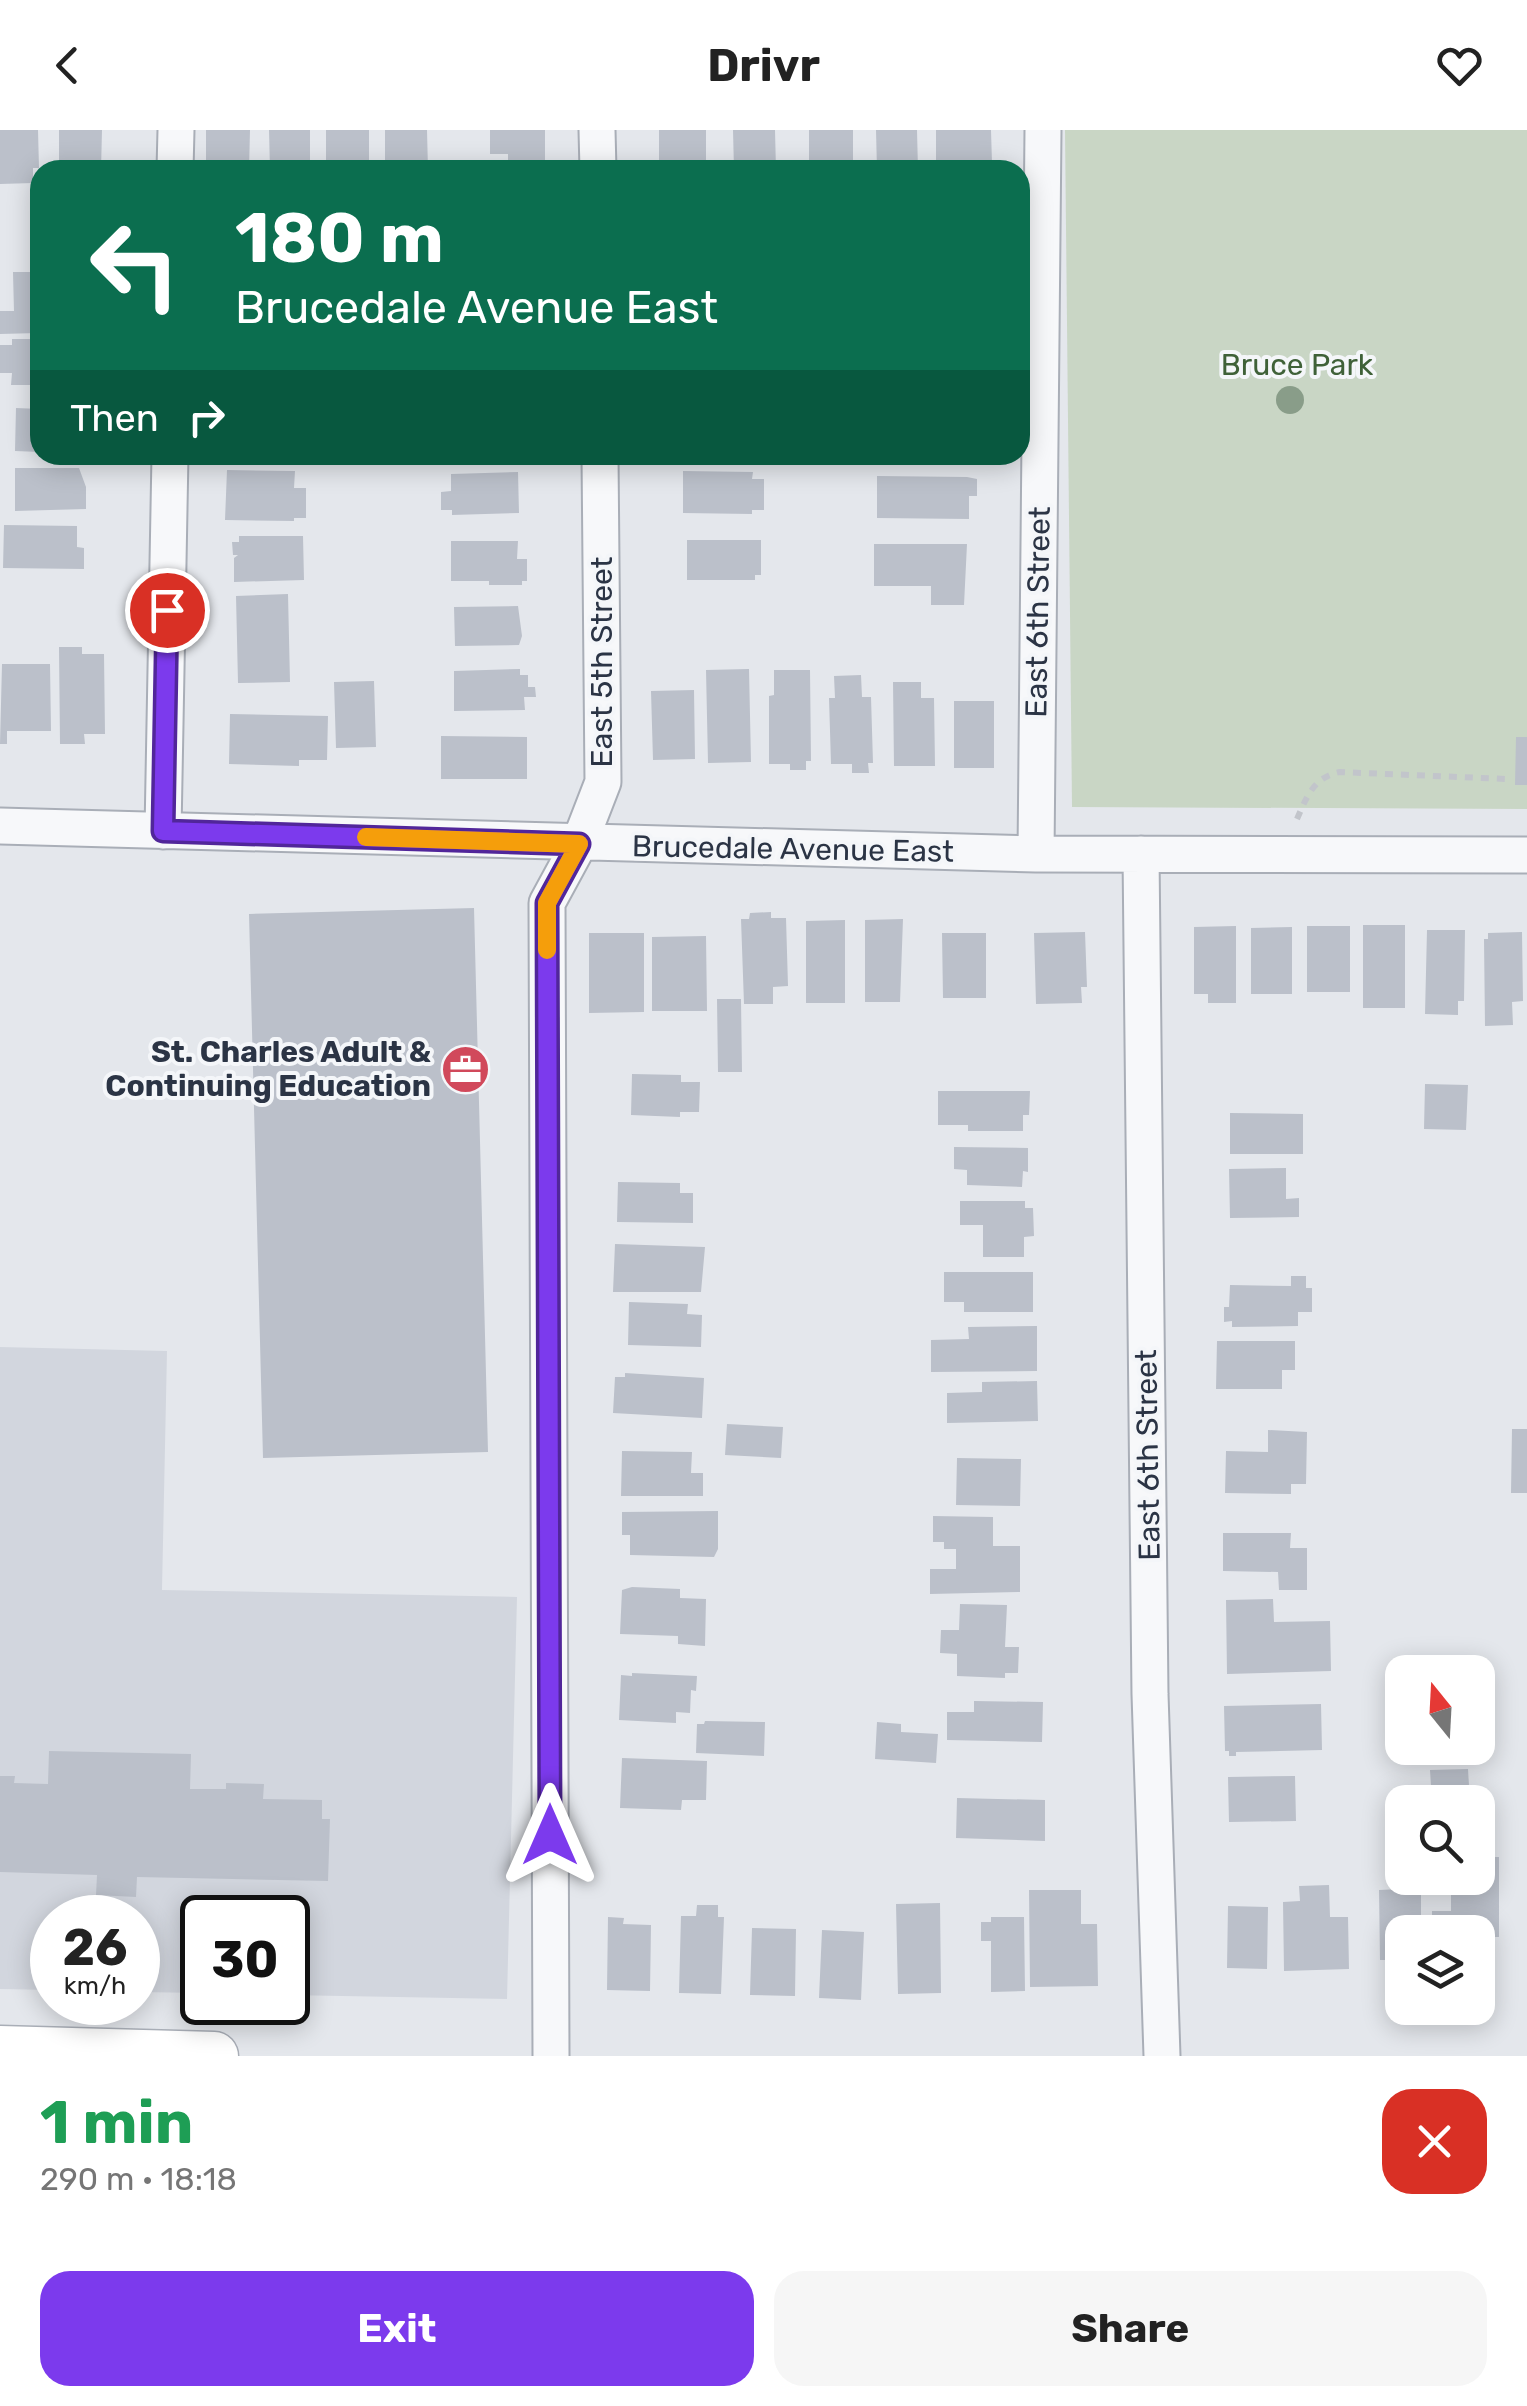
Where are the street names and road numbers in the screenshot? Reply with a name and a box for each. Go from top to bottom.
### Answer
street label: East 6th Street [1018,506,1058,718]
street label: East 5th Street [584,556,620,768]
street label: Brucedale Avenue East [632,828,955,870]
street label: East 6th Street [1128,1349,1168,1561]

